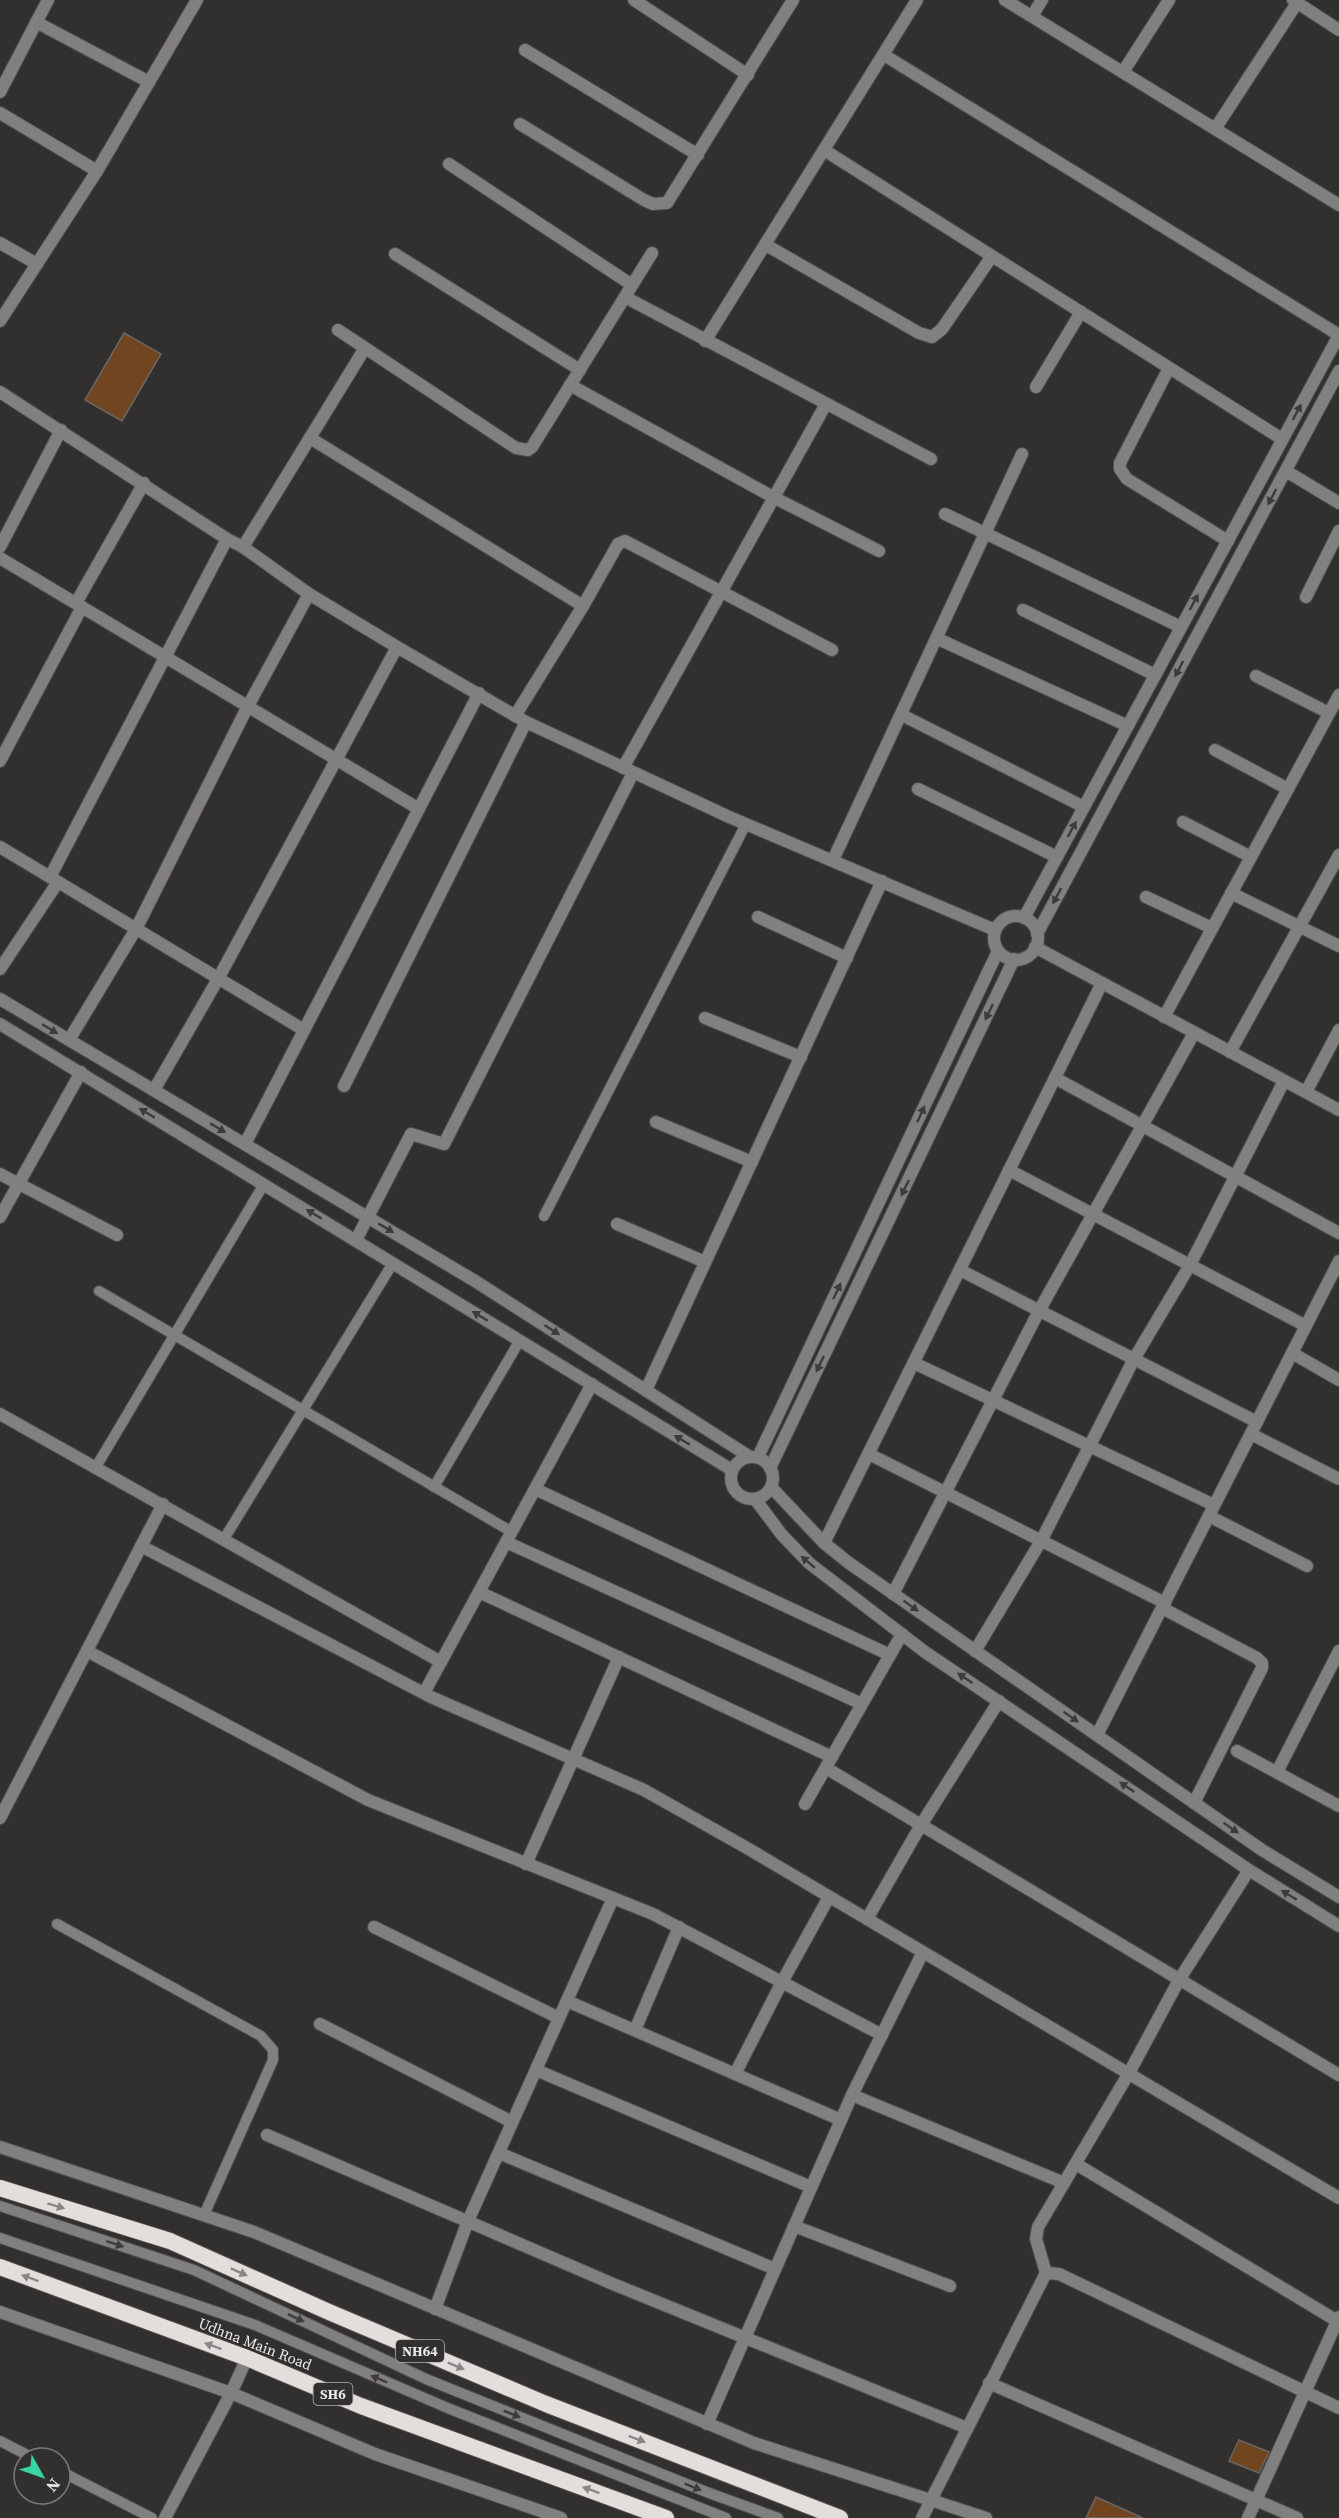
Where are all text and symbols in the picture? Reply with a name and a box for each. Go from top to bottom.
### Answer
one-way arrow [1292,403,1302,420]
one-way arrow [1267,488,1277,505]
one-way arrow [1189,593,1199,610]
one-way arrow [1174,660,1184,677]
one-way arrow [1067,820,1077,837]
one-way arrow [1052,888,1062,905]
one-way arrow [984,1003,993,1020]
one-way arrow [42,1024,59,1034]
one-way arrow [916,1106,925,1123]
one-way arrow [139,1107,155,1118]
one-way arrow [210,1123,226,1134]
one-way arrow [900,1179,909,1196]
one-way arrow [306,1209,322,1220]
one-way arrow [378,1222,394,1233]
one-way arrow [832,1282,841,1299]
one-way arrow [472,1310,488,1321]
one-way arrow [544,1324,560,1335]
one-way arrow [816,1355,825,1372]
one-way arrow [674,1434,690,1445]
one-way arrow [801,1556,816,1569]
one-way arrow [902,1600,918,1612]
one-way arrow [957,1673,973,1684]
one-way arrow [1062,1711,1078,1723]
one-way arrow [1119,1781,1135,1793]
one-way arrow [1223,1822,1239,1833]
one-way arrow [1281,1890,1297,1901]
one-way arrow [47,2202,65,2211]
one-way arrow [106,2240,124,2250]
one-way arrow [230,2267,248,2277]
one-way arrow [21,2273,39,2283]
street label: Udhna Main Road [195,2312,315,2375]
one-way arrow [287,2313,304,2322]
road number: NH64 [396,2340,444,2362]
one-way arrow [204,2341,222,2350]
one-way arrow [448,2361,466,2371]
one-way arrow [370,2374,388,2384]
road number: SH6 [314,2383,352,2405]
one-way arrow [503,2410,521,2419]
one-way arrow [628,2435,646,2445]
north arrow [12,2446,72,2506]
text: N [41,2474,66,2497]
one-way arrow [684,2482,702,2492]
one-way arrow [582,2485,600,2495]

